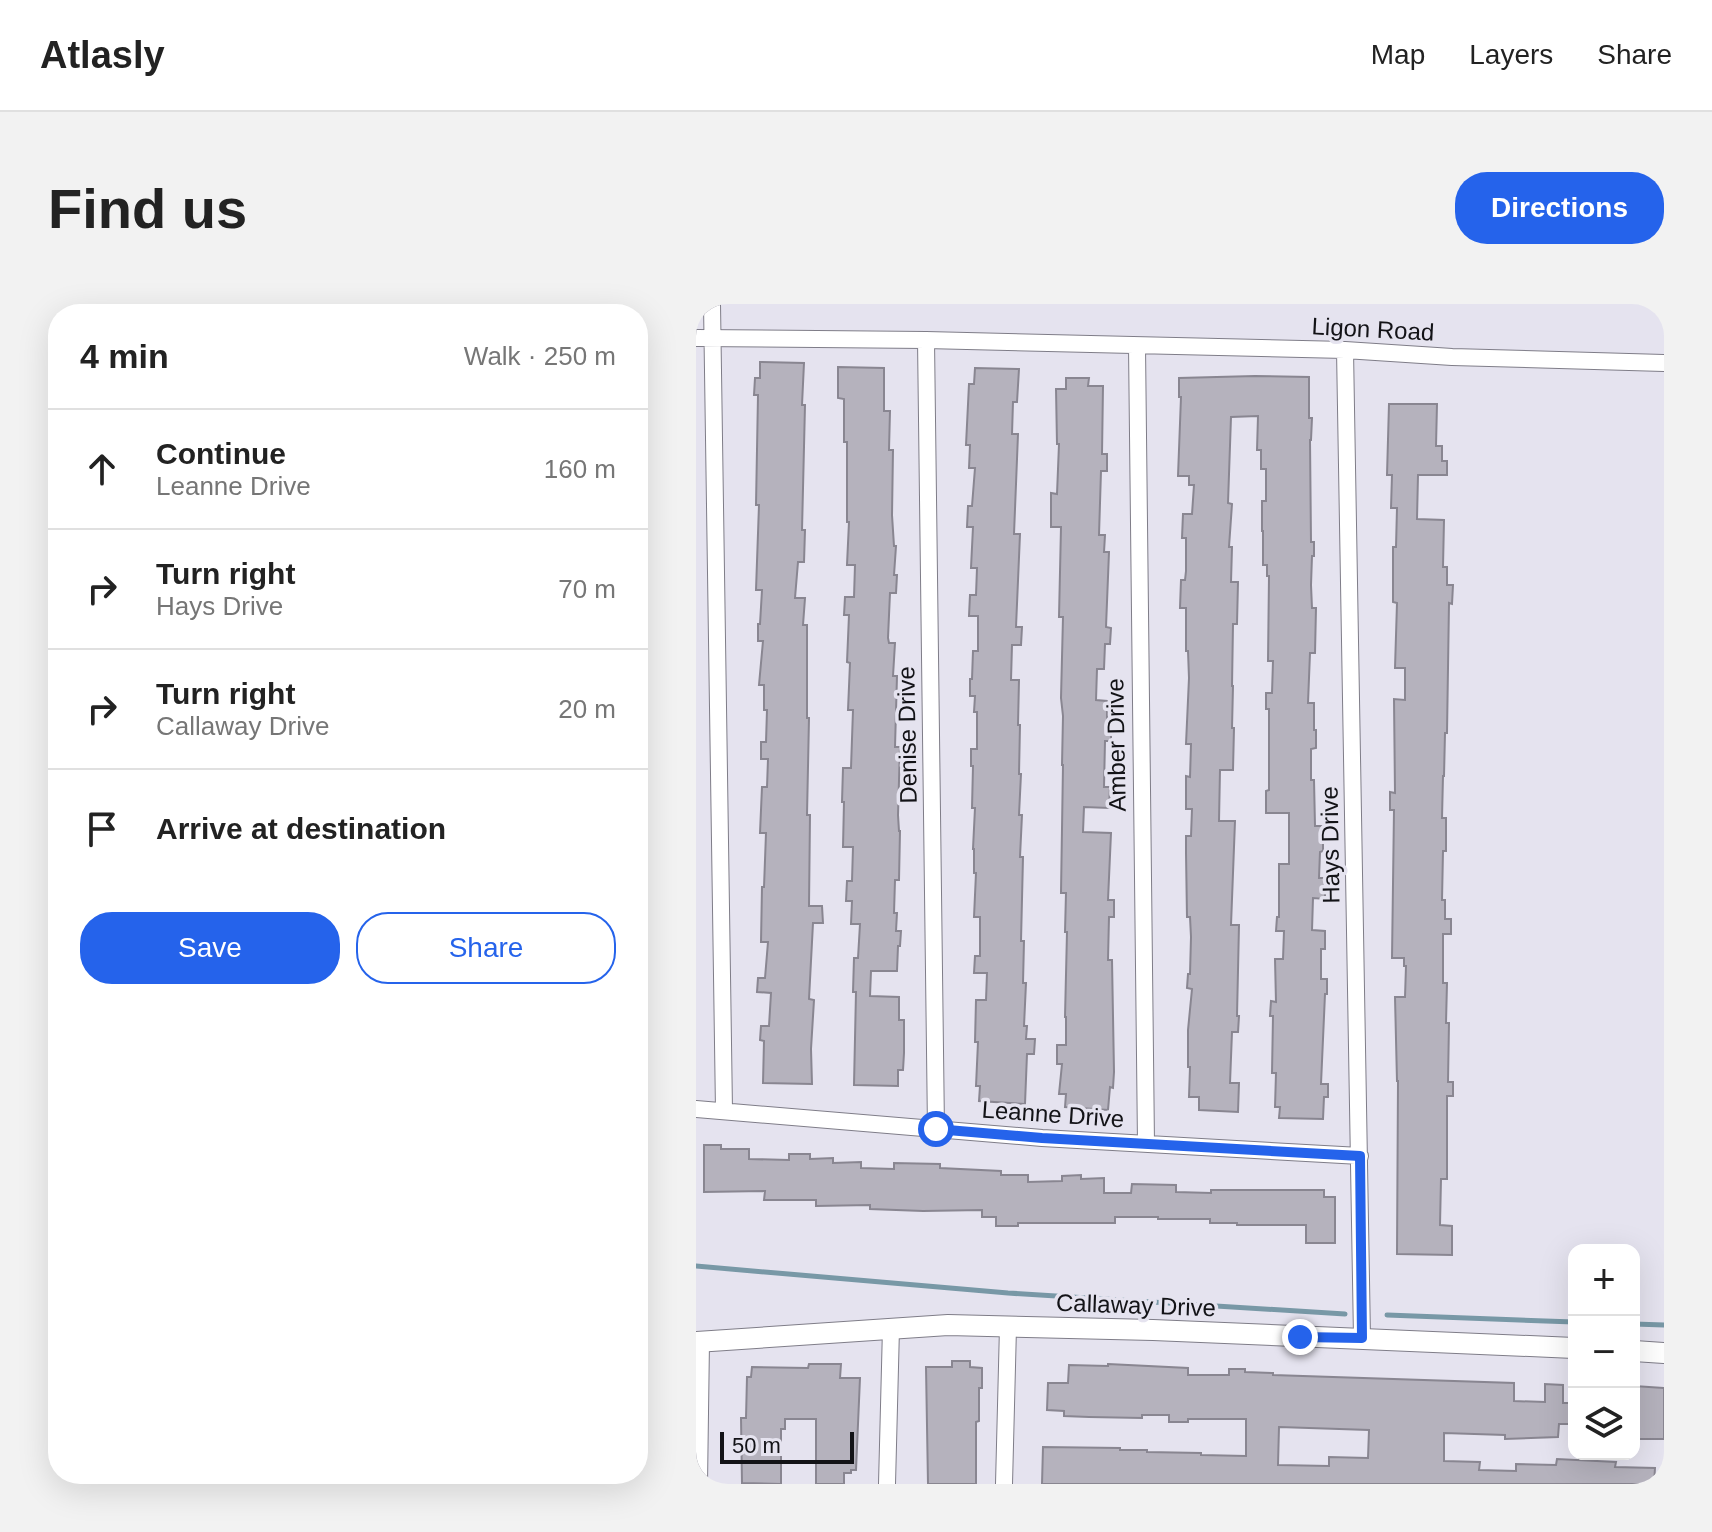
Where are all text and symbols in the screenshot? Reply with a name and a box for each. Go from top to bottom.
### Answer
text: Atlasly [40,34,165,76]
text: Map [1371,39,1425,70]
text: Layers [1469,39,1553,70]
text: Share [1597,39,1672,70]
button: Directions [1455,172,1664,244]
text: Find us [48,177,247,240]
street label: Ligon Road [1311,312,1435,346]
text: 4 min [80,337,169,375]
text: Walk · 250 m [464,341,616,371]
text: Continue [156,437,286,470]
icon: ahead [80,447,124,491]
text: 160 m [544,454,616,484]
text: Leanne Drive [156,471,311,501]
text: Turn right [156,557,295,590]
icon: right [80,567,124,611]
text: 70 m [558,574,616,604]
text: Hays Drive [156,591,283,621]
street label: Denise Drive [892,666,922,804]
text: Turn right [156,677,295,710]
street label: Amber Drive [1101,678,1131,812]
icon: right [80,687,124,731]
text: 20 m [558,694,616,724]
text: Callaway Drive [156,711,329,741]
street label: Hays Drive [1315,786,1345,904]
icon: arrive [80,807,124,851]
text: Arrive at destination [156,812,446,845]
button: Save [80,912,340,984]
button: Share [356,912,616,984]
street label: Leanne Drive [981,1096,1125,1132]
route start [918,1111,954,1147]
map controls [1568,1244,1640,1460]
button: + [1568,1244,1640,1316]
street label: Callaway Drive [1056,1289,1216,1321]
button: − [1568,1316,1640,1388]
route end [1282,1319,1318,1355]
button: layers [1568,1388,1640,1460]
scale bar [720,1428,854,1464]
text: 50 m [732,1433,781,1458]

